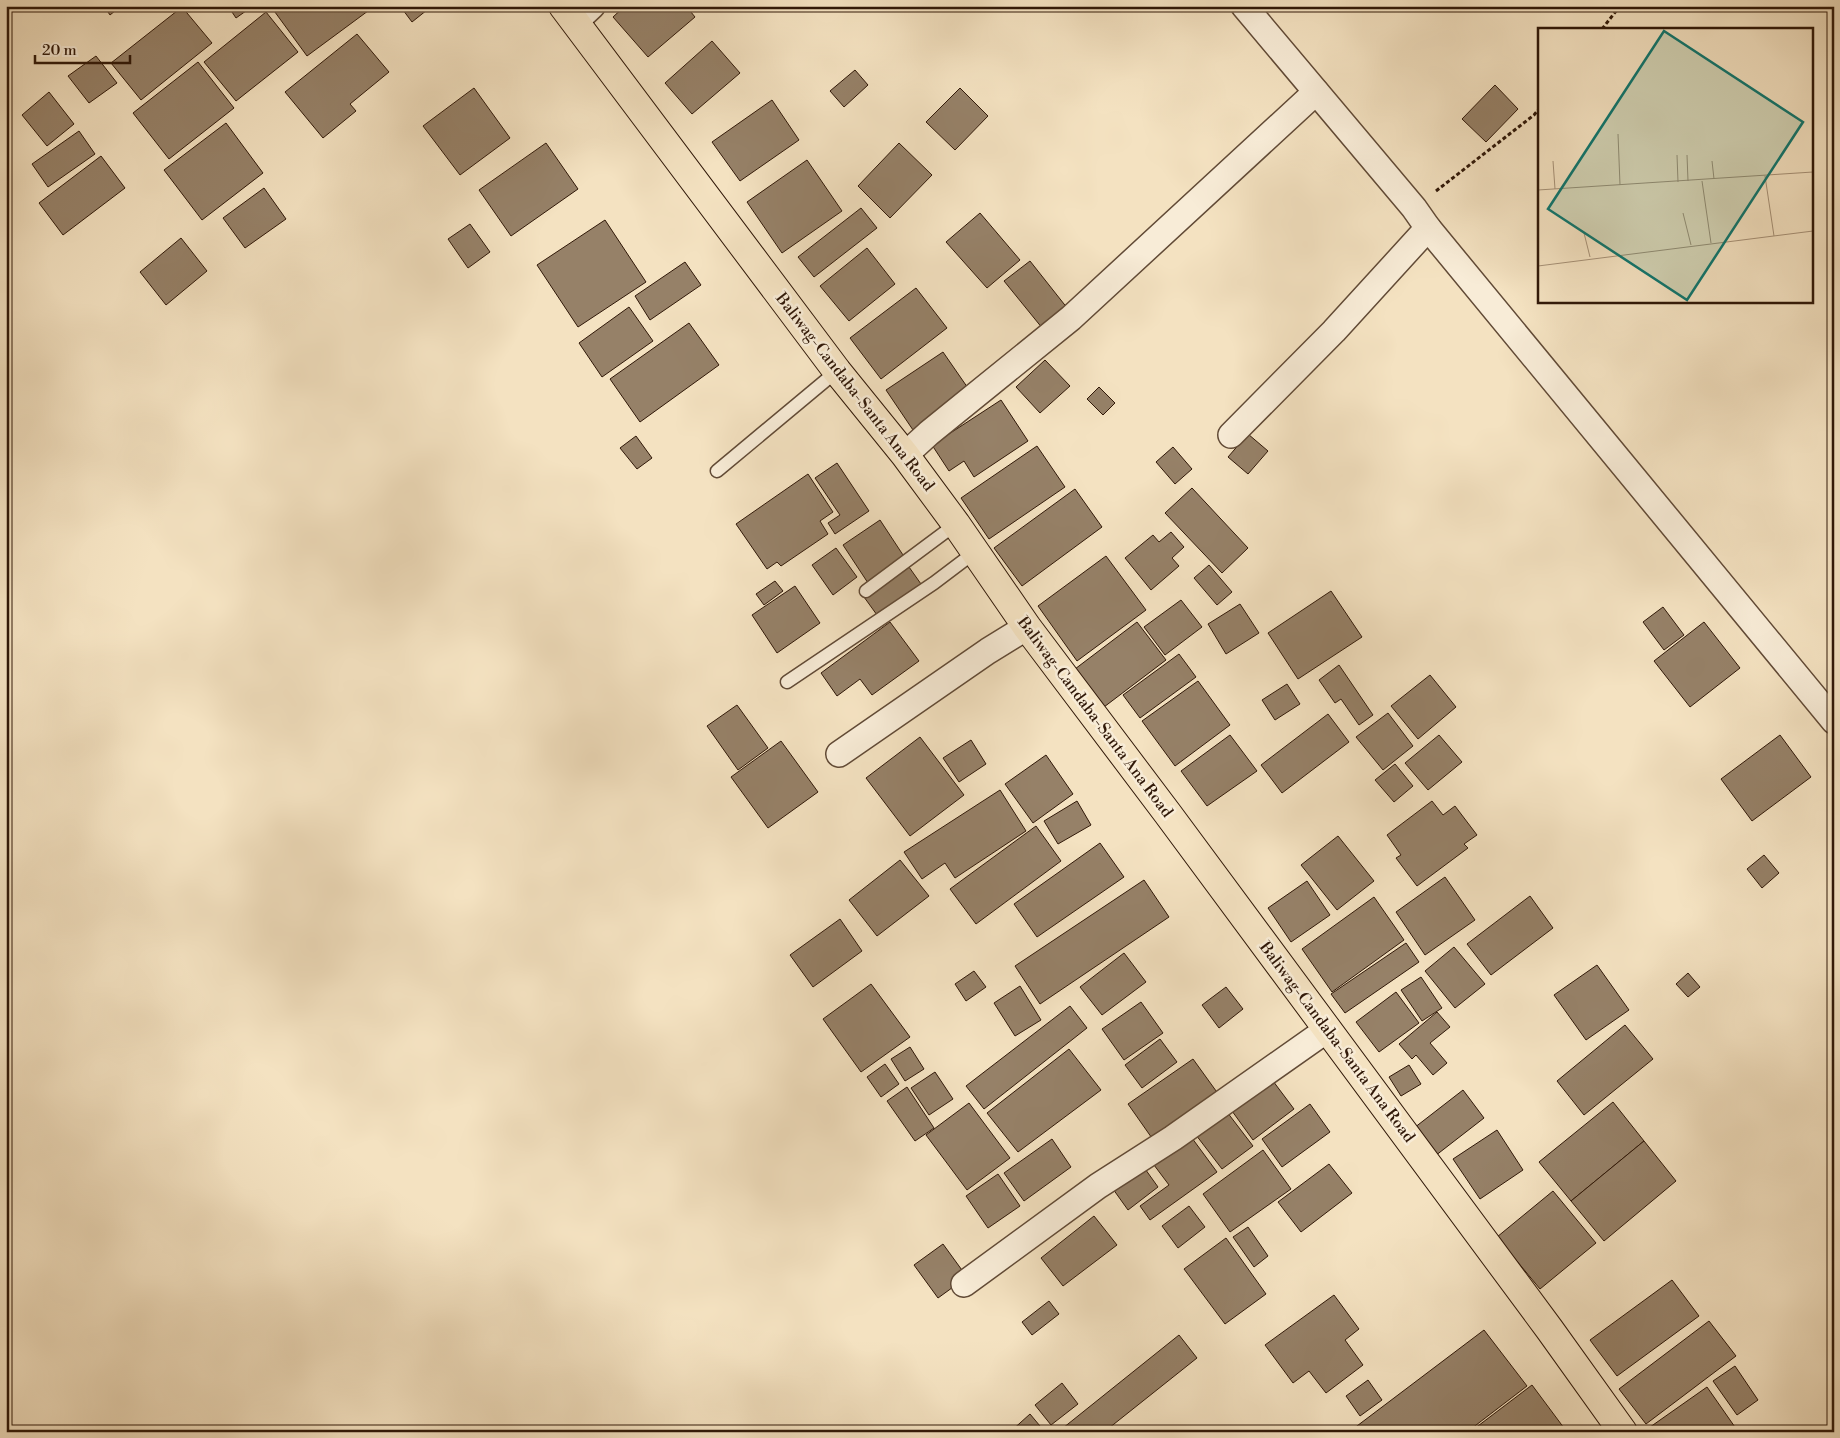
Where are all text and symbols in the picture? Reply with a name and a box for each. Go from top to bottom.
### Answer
inset map [1538,28,1812,302]
scale bar [35,32,130,64]
text: 20 m [42,41,77,60]
street label: Baliwag-Candaba-Santa Ana Road [771,288,939,495]
street label: Baliwag-Candaba-Santa Ana Road [1012,612,1177,821]
street label: Baliwag-Candaba-Santa Ana Road [1254,937,1419,1146]

